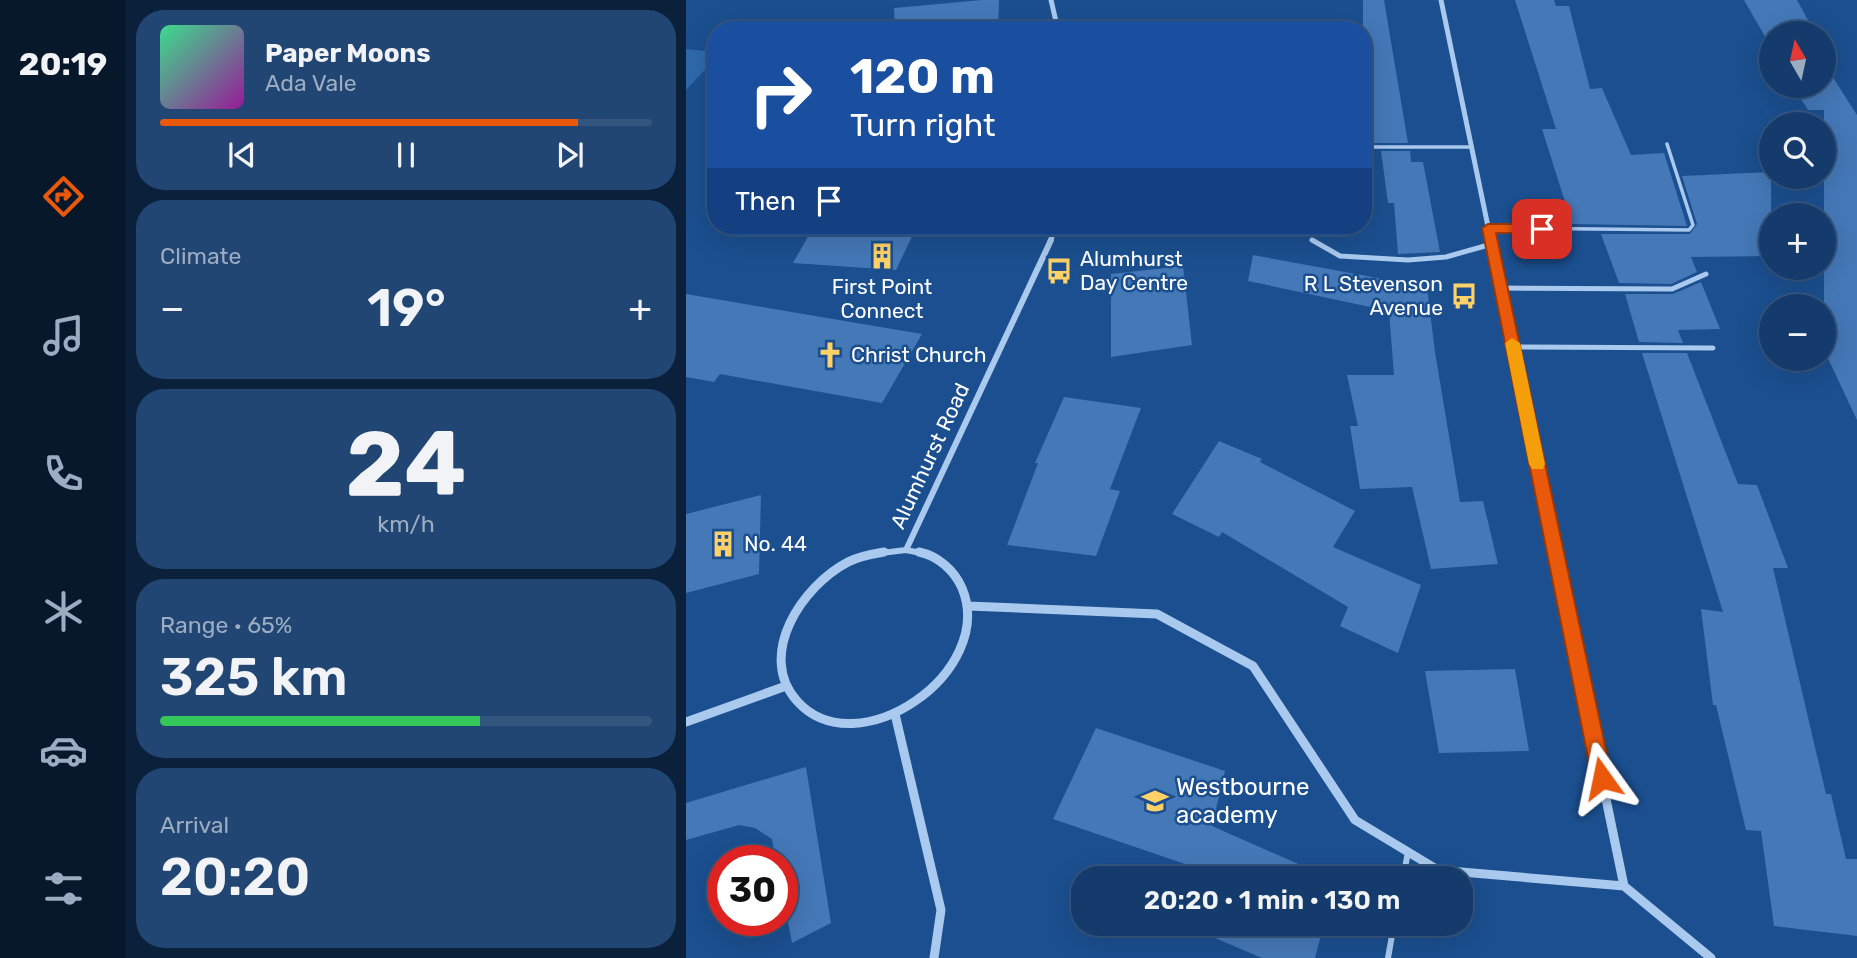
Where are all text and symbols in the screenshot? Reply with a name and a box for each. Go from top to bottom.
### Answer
north arrow [1759,21,1836,98]
map controls [1759,21,1836,371]
text: Paper Moons [265,38,431,69]
text: 20:19 [19,45,107,83]
text: 120 m [850,47,995,105]
icon: right [735,49,826,140]
text: Ada Vale [265,69,357,97]
text: Turn right [850,106,995,144]
button: search [1759,112,1836,189]
icon: previous [223,136,261,174]
icon: pause [387,136,425,174]
icon: next [551,136,589,174]
icon: directions [39,172,88,221]
icon: arrive [810,182,848,220]
text: Then [735,186,796,217]
pin [1512,199,1572,259]
button: + [1759,203,1836,280]
icon: arrive [1523,210,1561,248]
building icon: First Point Connect [867,241,897,271]
text: Climate [160,242,241,270]
place label: Alumhurst Day Centre [1080,246,1188,295]
bus stop icon: Alumhurst Day Centre [1044,256,1074,286]
place label: R L Stevenson Avenue [1304,271,1443,320]
place label: First Point Connect [832,274,932,323]
text: 19° [367,277,446,339]
bus stop icon: R L Stevenson Avenue [1449,281,1479,311]
text: − [160,285,185,331]
text: + [628,285,652,331]
button: − [1759,294,1836,371]
icon: music [39,311,88,360]
church icon: Christ Church [815,340,845,370]
place label: Christ Church [851,342,986,367]
street label: Alumhurst Road [885,379,974,533]
text: 24 [346,410,466,518]
icon: phone [39,449,88,498]
text: km/h [377,510,435,538]
building icon: No. 44 [708,529,738,559]
place label: No. 44 [744,531,807,556]
icon: climate [39,587,88,636]
text: Range · 65% [160,611,292,639]
text: 325 km [160,646,348,708]
icon: car [39,726,88,775]
position arrow [1565,741,1639,815]
place label: Westbourne academy [1176,773,1309,829]
school or university icon: Westbourne academy [1140,786,1170,816]
text: Arrival [160,811,229,839]
speed limit sign: 30 [707,845,798,936]
text: 20:20 [160,846,310,908]
icon: filters [39,864,88,913]
text: 20:20 · 1 min · 130 m [1144,885,1400,916]

